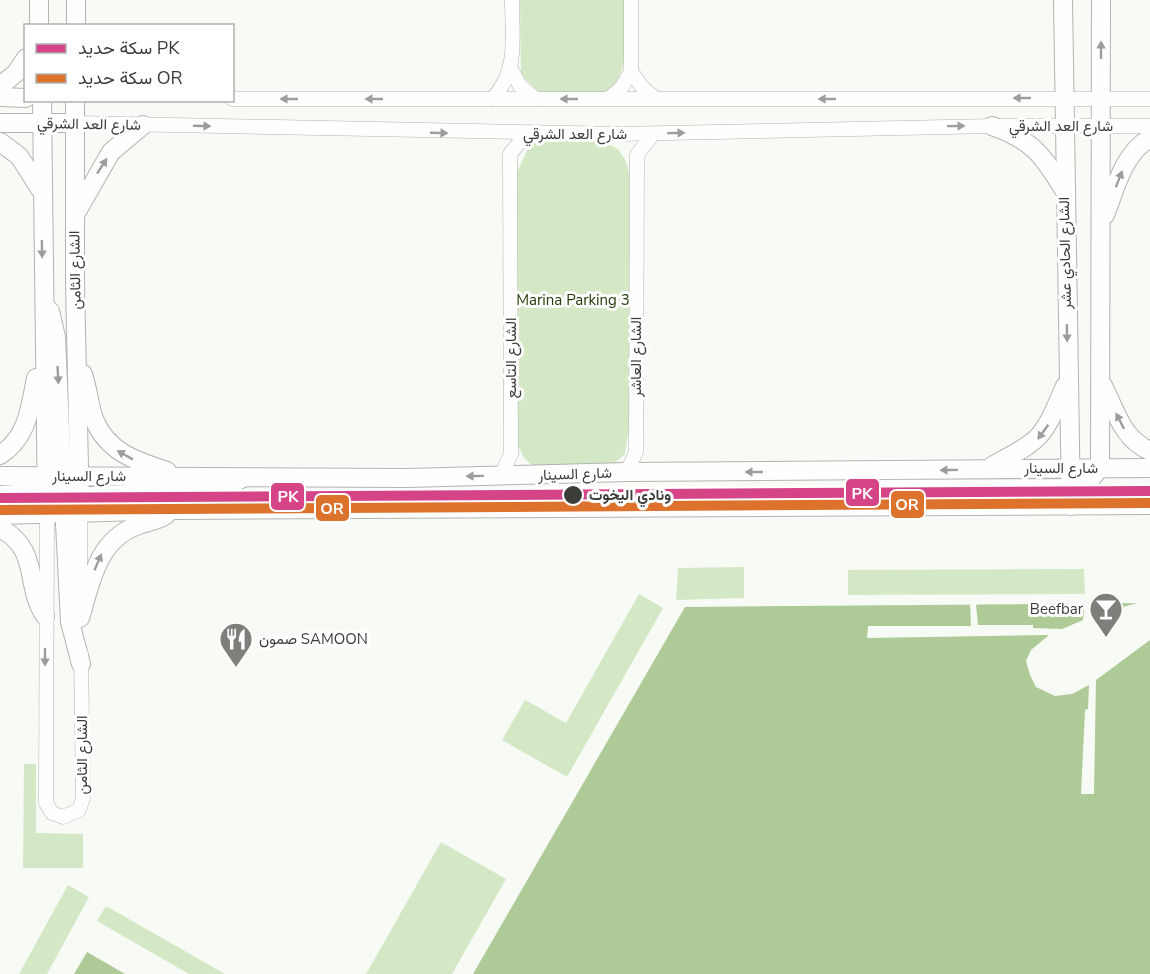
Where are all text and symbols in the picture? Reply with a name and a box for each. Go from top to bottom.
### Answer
legend [24,24,234,102]
text: سكة حديد PK [78,36,180,60]
one-way arrow [1096,40,1106,59]
text: سكة حديد OR [78,66,183,90]
one-way arrow [1013,93,1032,103]
one-way arrow [280,94,299,104]
one-way arrow [365,94,384,104]
one-way arrow [560,94,579,104]
one-way arrow [818,94,837,104]
street label: شارع العد الشرقي [37,113,141,138]
street label: شارع العد الشرقي [1009,116,1113,139]
one-way arrow [192,122,211,131]
one-way arrow [947,122,966,131]
street label: شارع العد الشرقي [523,124,627,147]
one-way arrow [429,128,448,137]
one-way arrow [666,128,685,138]
one-way arrow [97,158,108,174]
one-way arrow [1115,170,1124,188]
street label: الشارع الحادي عشر [1054,197,1079,310]
street label: الشارع الثامن [64,230,87,310]
one-way arrow [37,239,47,258]
park label: Marina Parking 3 [516,290,630,310]
street label: الشارع العاشر [626,317,647,398]
street label: الشارع التاسع [501,318,522,398]
one-way arrow [1062,323,1072,342]
one-way arrow [54,366,63,385]
one-way arrow [1115,412,1125,430]
one-way arrow [1037,423,1049,439]
one-way arrow [117,450,134,460]
street label: شارع السينار [1023,458,1098,479]
street label: شارع السينار [537,463,613,486]
one-way arrow [939,465,958,474]
street label: شارع السينار [51,466,126,487]
one-way arrow [744,467,763,477]
one-way arrow [465,472,484,481]
line badge: PK [845,478,880,507]
line badge: PK [270,482,305,511]
text: PK [851,483,874,505]
marker: ونادي اليخوت [562,484,584,506]
place label: ونادي اليخوت [589,485,671,508]
text: PK [277,486,300,508]
line badge: OR [890,490,925,519]
line badge: OR [315,494,350,522]
text: OR [895,494,919,516]
text: OR [320,498,344,520]
one-way arrow [93,553,103,571]
bar icon: Beefbar [1088,591,1124,638]
place label: Beefbar [1030,599,1084,619]
restaurant icon: صمون SAMOON [218,621,254,668]
place label: صمون SAMOON [259,629,368,649]
one-way arrow [40,648,50,667]
street label: الشارع الثامن [72,716,93,794]

